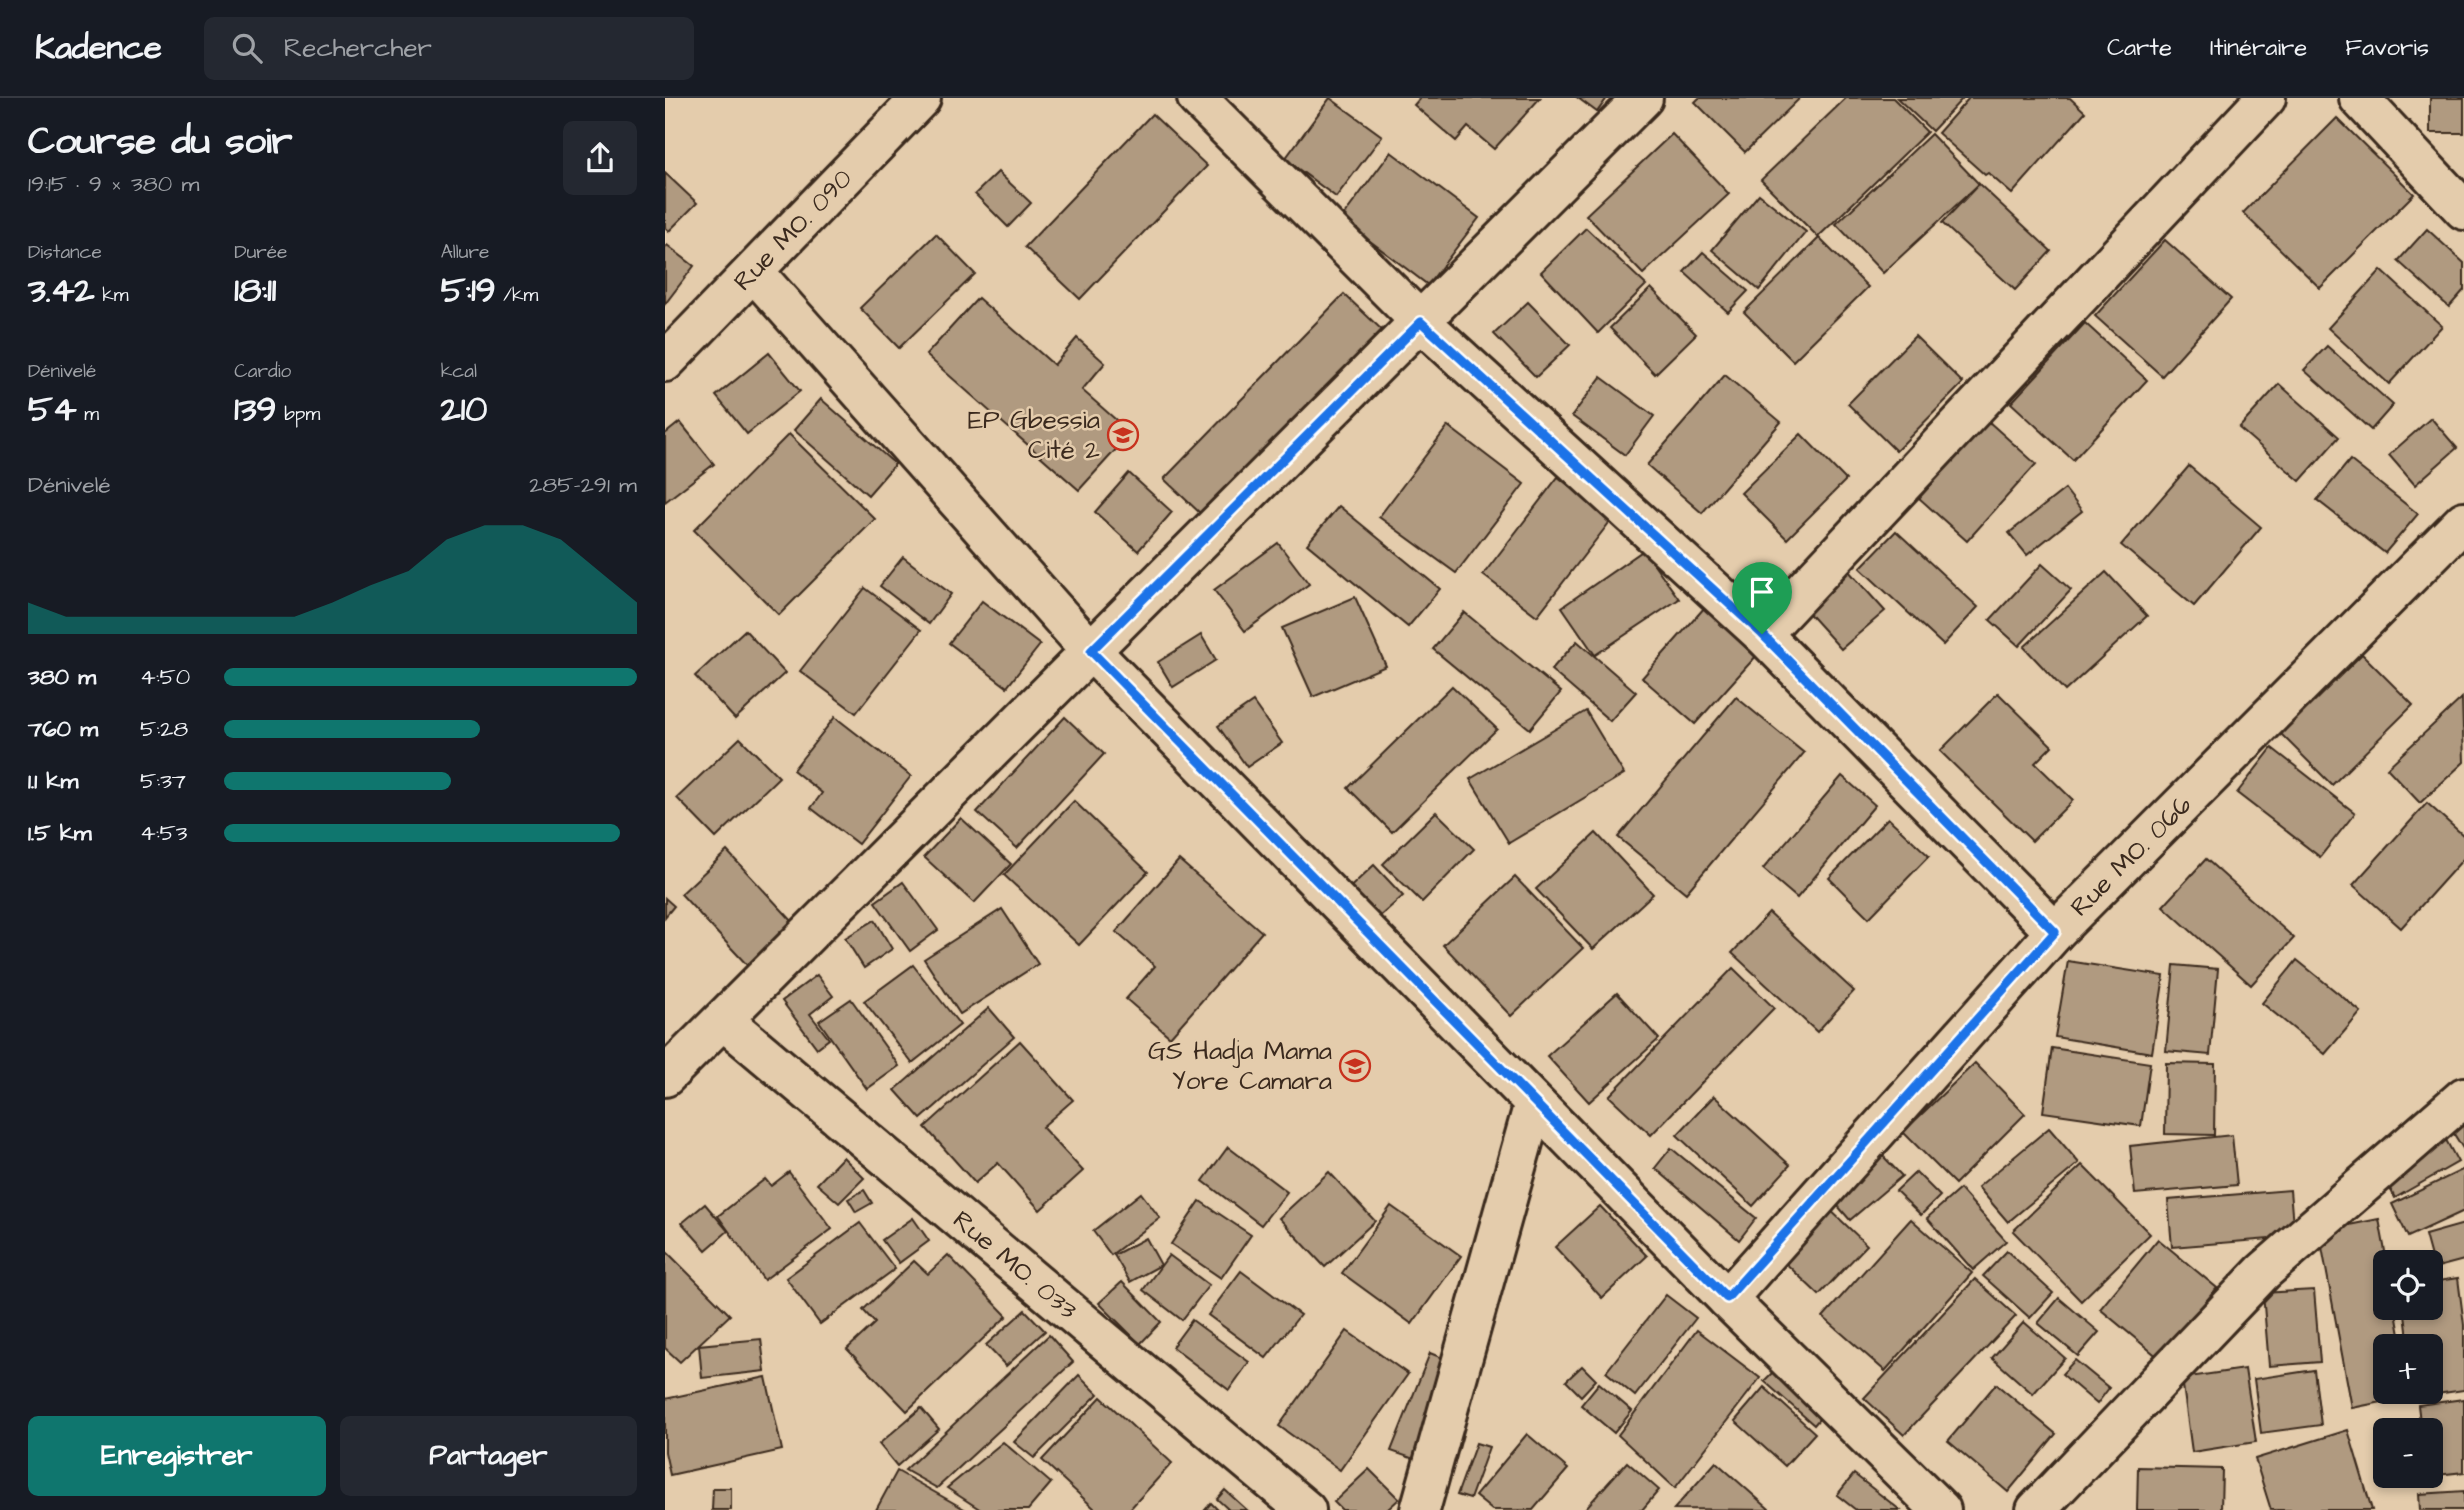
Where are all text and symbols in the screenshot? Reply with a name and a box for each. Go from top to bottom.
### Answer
search box [204,17,694,80]
text: Kadence [35,25,162,71]
icon: search [228,29,266,67]
text: Rechercher [284,30,432,66]
text: Carte [2107,31,2172,65]
text: Itinéraire [2210,31,2307,65]
text: Favoris [2345,31,2429,65]
text: Course du soir [28,116,293,168]
button: share [563,121,637,195]
street label: Rue MO. 090 [726,161,860,299]
text: 19:15 · 9 × 380 m [28,168,199,200]
text: Distance [28,239,102,266]
text: Durée [234,239,287,266]
text: Allure [441,239,489,266]
text: 3.42 [28,266,95,315]
text: 18:11 [234,266,276,315]
text: 5:19 [441,266,496,315]
text: km [95,282,129,309]
text: /km [496,282,538,309]
text: Dénivelé [28,358,96,385]
text: Cardio [234,358,291,385]
text: kcal [441,358,477,385]
text: 54 [28,385,77,434]
text: 139 [234,385,277,434]
text: 210 [441,385,487,434]
text: m [77,401,99,428]
text: bpm [277,401,320,428]
place label: EP Gbessia Cité 2 [968,402,1100,468]
school or university icon: EP Gbessia Cité 2 [1106,418,1140,452]
text: Dénivelé [28,469,111,501]
text: 285–291 m [529,469,637,501]
pin [1732,562,1792,634]
icon: arrive [1743,573,1781,611]
text: 380 m [28,661,96,693]
text: 4:50 [140,661,190,693]
text: 760 m [28,713,98,745]
text: 5:28 [140,713,188,745]
text: 1.1 km [28,765,78,797]
text: 5:37 [140,765,186,797]
street label: Rue MO. 066 [2062,787,2200,925]
text: 1.5 km [28,817,92,849]
text: 4:53 [140,817,187,849]
place label: GS Hadja Mama Yore Camara [1148,1033,1332,1099]
school or university icon: GS Hadja Mama Yore Camara [1338,1049,1372,1083]
street label: Rue MO. 033 [945,1202,1085,1328]
map controls [2373,1250,2443,1488]
button: locate [2373,1250,2443,1320]
button: + [2373,1334,2443,1404]
button: Enregistrer [28,1416,326,1496]
button: Partager [340,1416,637,1496]
button: − [2373,1418,2443,1488]

